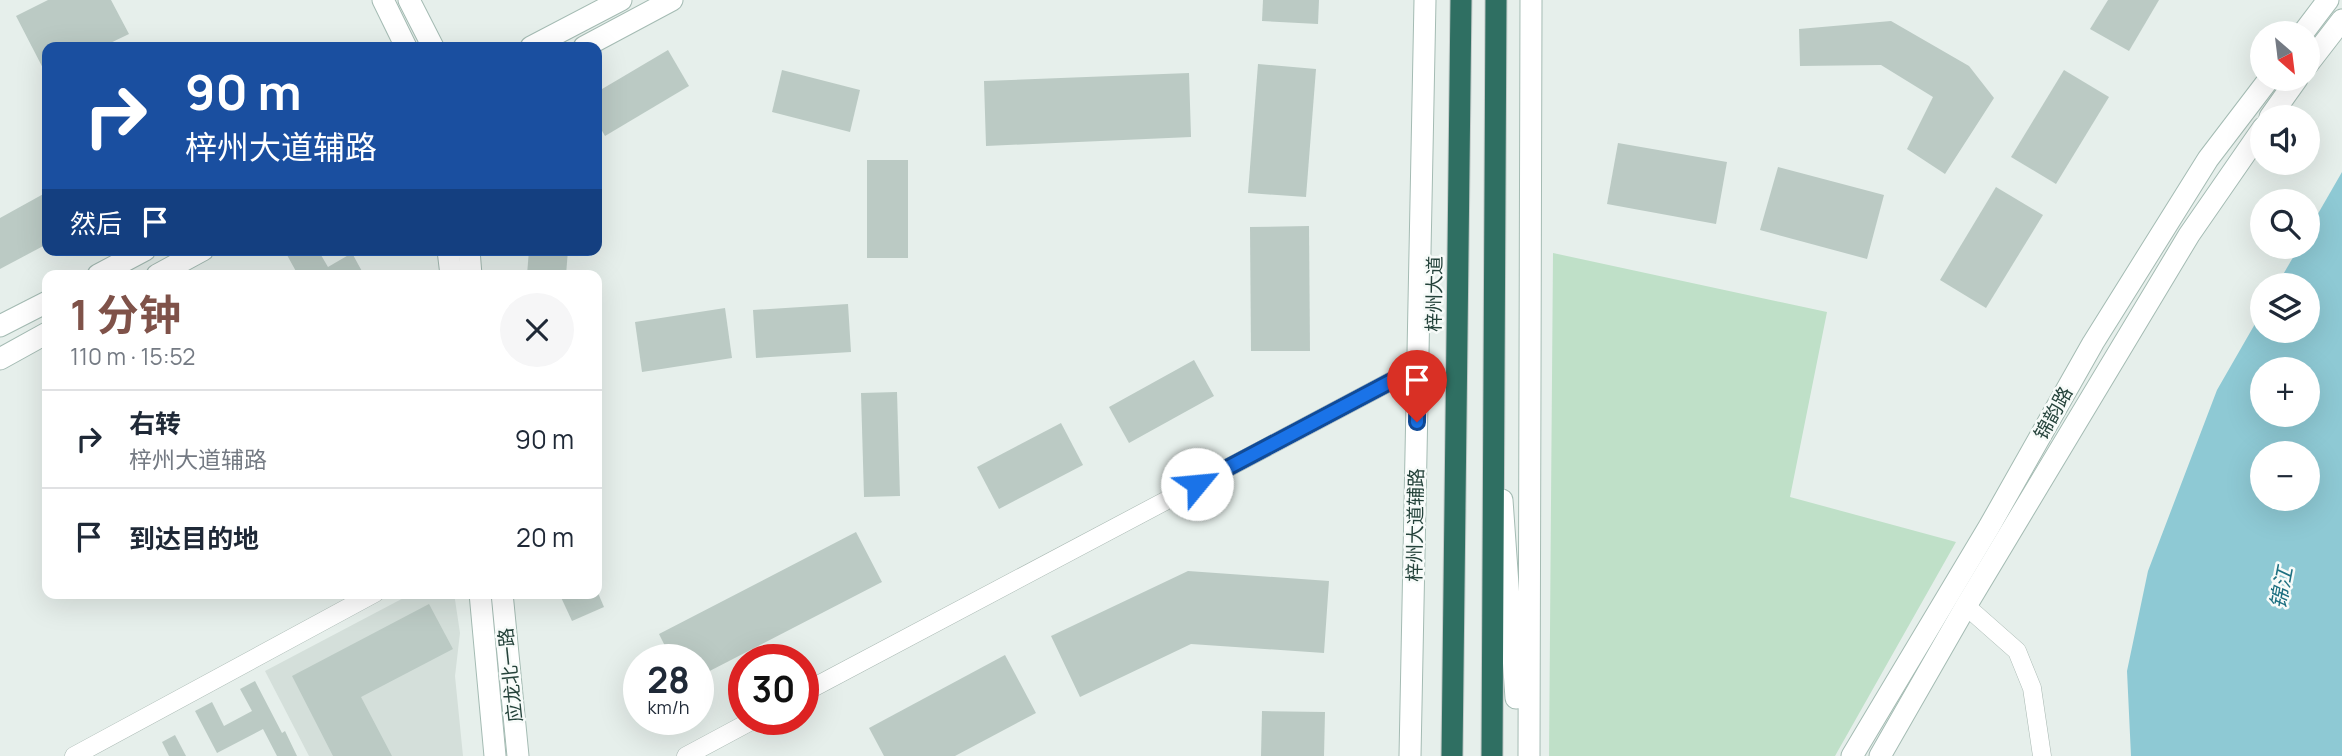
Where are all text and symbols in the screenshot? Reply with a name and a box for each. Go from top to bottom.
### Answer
north arrow [2250,21,2320,91]
map controls [2250,21,2320,511]
text: 90 m [185,58,302,125]
icon: right [70,70,161,161]
button: sound [2250,105,2320,175]
text: 梓州大道辅路 [185,125,377,169]
button: search [2250,189,2320,259]
icon: arrive [136,203,174,241]
text: 然后 [70,205,122,241]
street label: 梓州大道 [1420,256,1448,332]
button: layers [2250,273,2320,343]
text: 1 分钟 [70,285,181,343]
button: close [500,293,574,367]
text: 110 m · 15:52 [70,340,195,372]
pin [1387,350,1447,422]
button: + [2250,357,2320,427]
icon: arrive [1398,361,1436,399]
street label: 锦韵路 [2028,382,2078,444]
text: 右转 [129,405,181,441]
icon: right [70,420,108,458]
text: 90 m [515,421,574,457]
button: − [2250,441,2320,511]
text: 梓州大道辅路 [129,443,267,475]
position arrow [1160,447,1234,521]
street label: 梓州大道辅路 [1401,468,1429,582]
icon: arrive [70,518,108,556]
text: 20 m [516,519,574,555]
text: 到达目的地 [129,520,259,556]
water label: 锦江 [2263,563,2299,611]
street label: 应龙北一路 [492,626,528,724]
speed limit sign: 30 [728,644,819,735]
text: 28 [647,656,690,704]
text: km/h [648,695,689,719]

